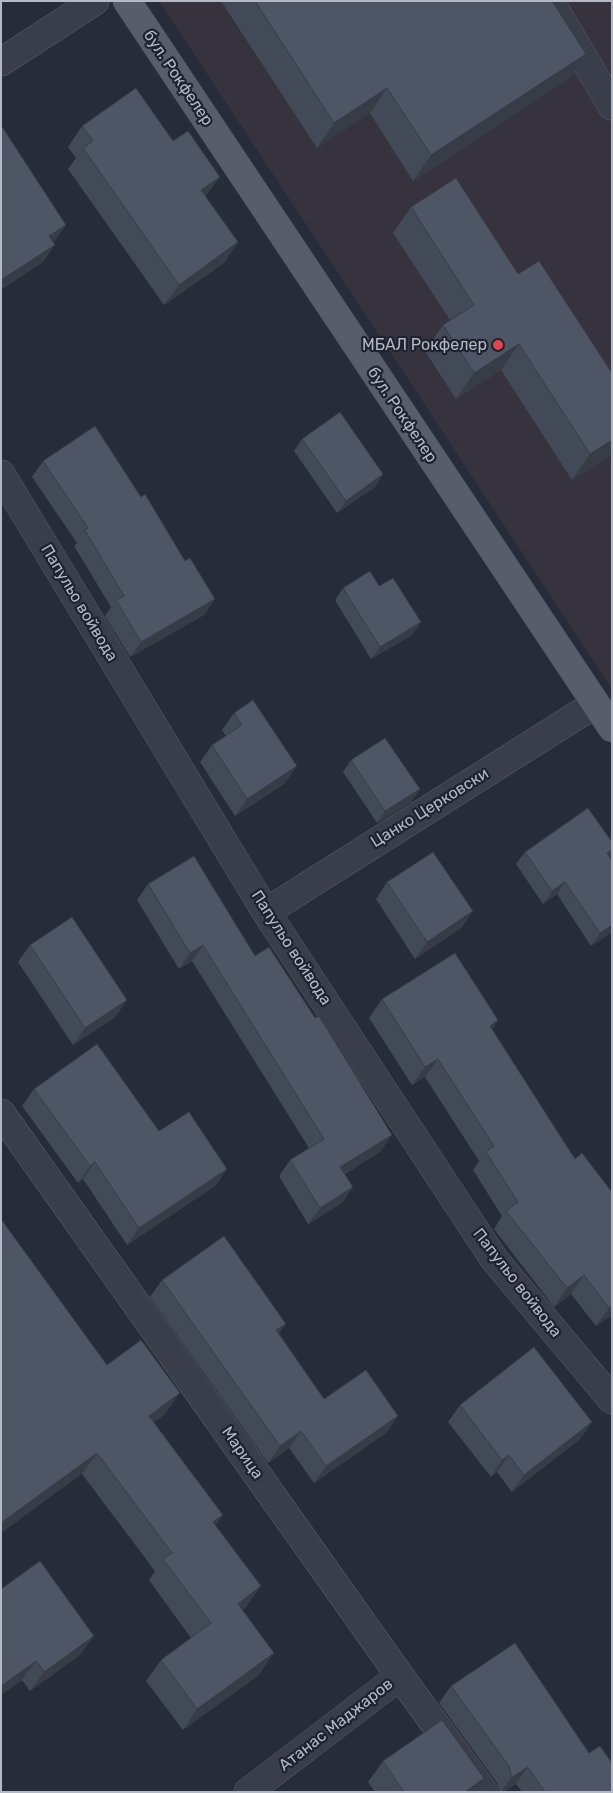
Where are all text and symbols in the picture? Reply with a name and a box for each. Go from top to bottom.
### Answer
street label: бул. Рокфелер [139,27,217,129]
place label: МБАЛ Рокфелер [362,335,487,355]
marker: МБАЛ Рокфелер [491,338,505,352]
street label: бул. Рокфелер [363,364,441,466]
street label: Папульо войвода [37,541,121,665]
street label: Цанко Церковски [368,764,492,852]
street label: Папульо войвода [247,887,335,1009]
street label: Папульо войвода [469,1225,565,1341]
street label: Марица [217,1423,267,1483]
street label: Атанас Маджаров [275,1674,397,1776]

